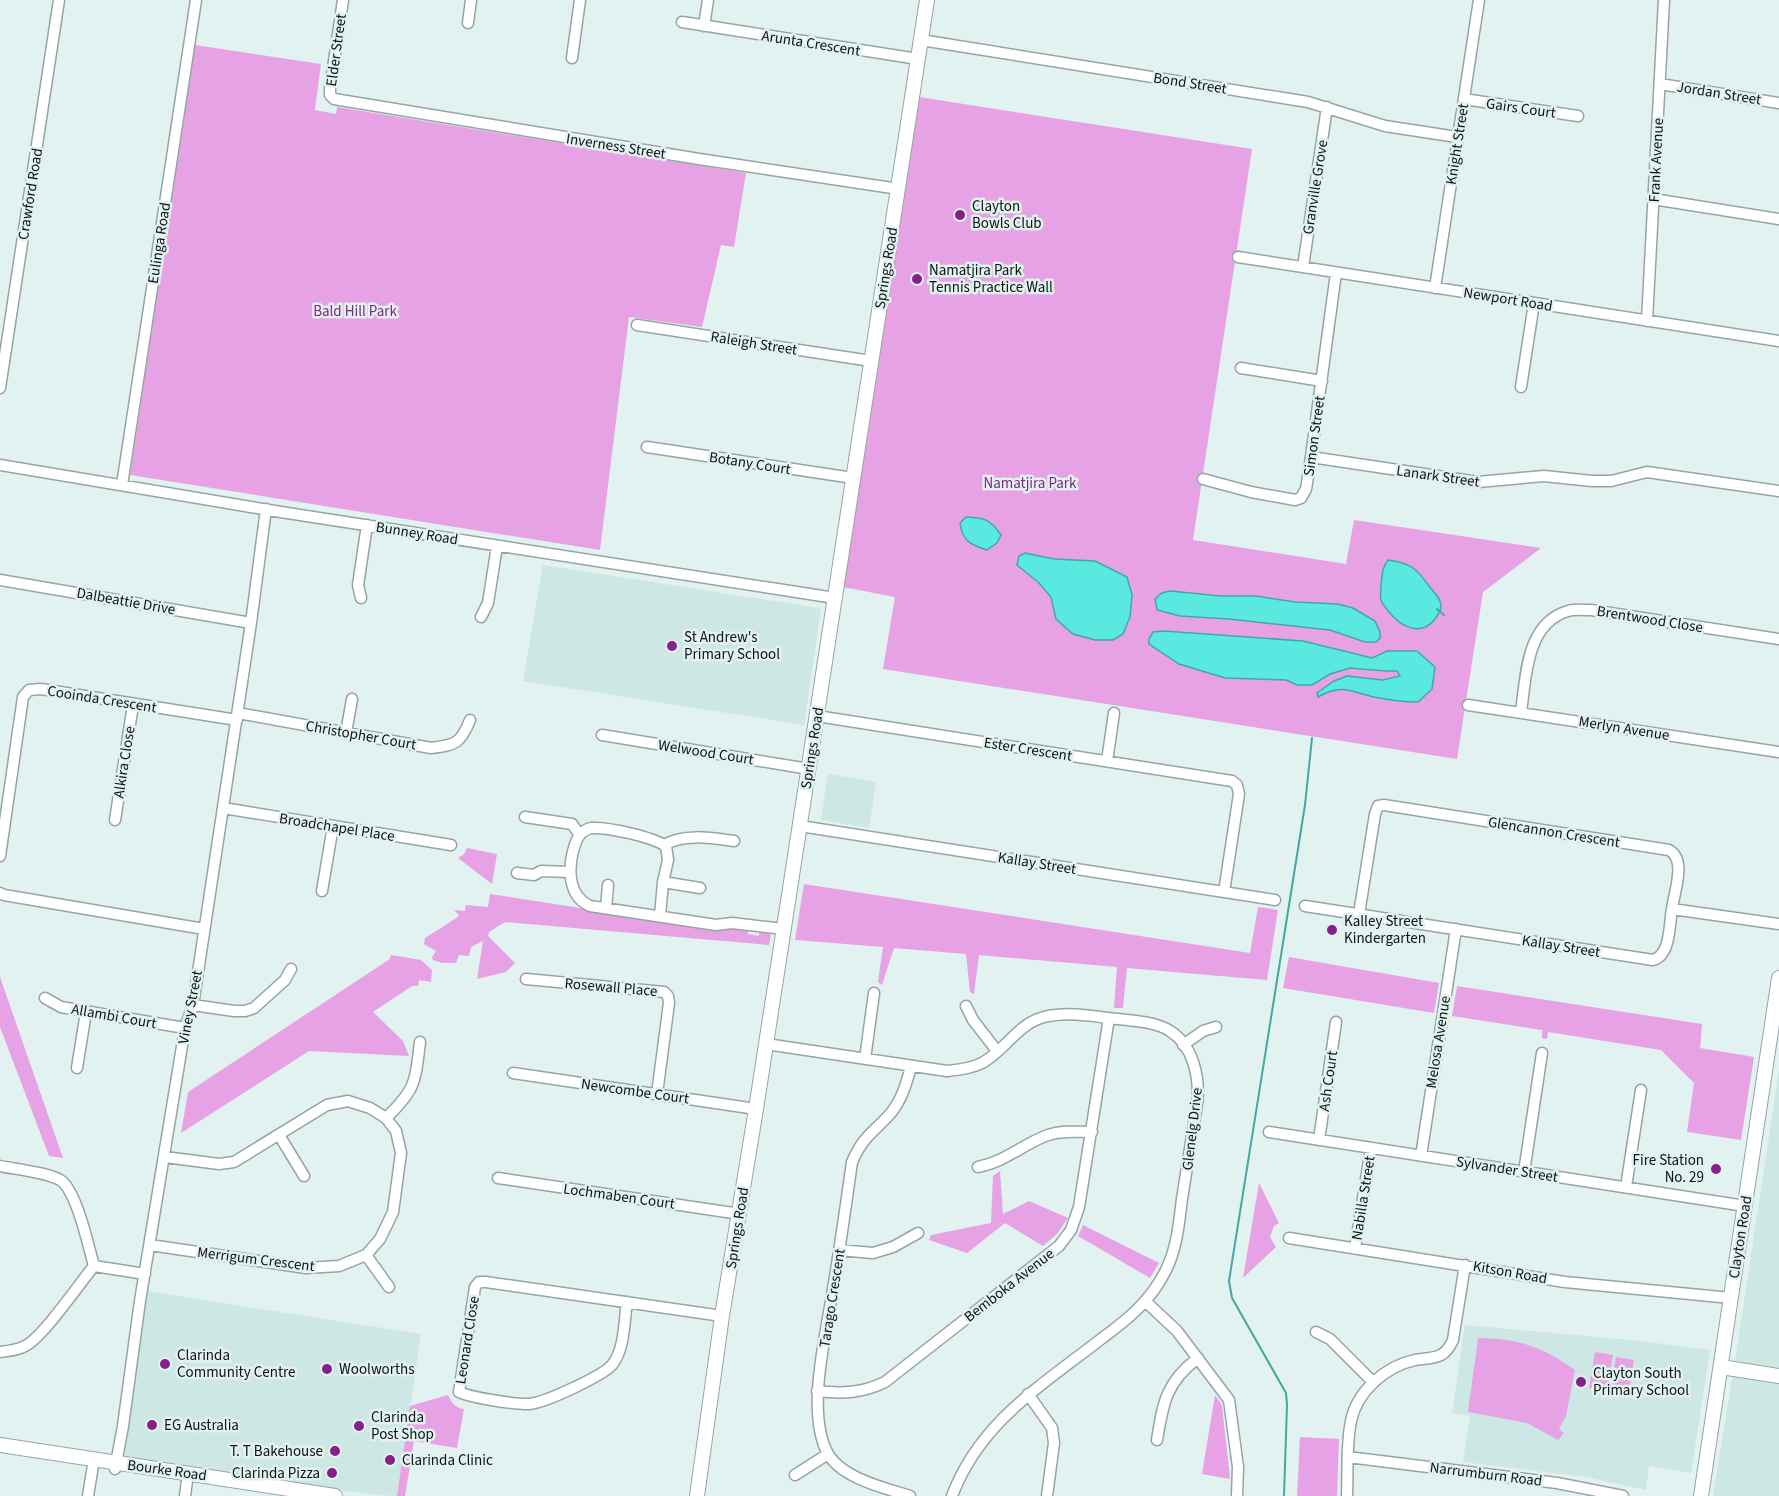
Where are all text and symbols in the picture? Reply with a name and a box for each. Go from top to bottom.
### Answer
street label: Elder Street [321,12,352,88]
street label: Arunta Crescent [760,25,862,62]
street label: Bond Street [1152,67,1228,100]
street label: Jordan Street [1675,76,1763,111]
street label: Gairs Court [1485,93,1557,124]
street label: Knight Street [1441,102,1474,186]
street label: Frank Avenue [1644,117,1669,203]
street label: Inverness Street [565,128,667,165]
street label: Granville Grove [1298,138,1333,236]
street label: Crawford Road [13,147,48,242]
place label: Clayton Bowls Club [972,196,1042,234]
street label: Eulinga Road [143,201,176,285]
marker: Clayton Bowls Club [953,208,967,222]
street label: Springs Road [870,226,903,310]
place label: Namatjira Park Tennis Practice Wall [929,260,1053,298]
marker: Namatjira Park Tennis Practice Wall [910,272,924,286]
street label: Newport Road [1462,282,1554,317]
park label: Bald Hill Park [313,301,397,322]
street label: Raleigh Street [709,326,799,361]
street label: Simon Street [1298,394,1331,478]
street label: Botany Court [708,447,792,480]
street label: Lanark Street [1395,460,1481,493]
park label: Namatjira Park [984,473,1077,494]
street label: Bunney Road [374,517,460,550]
street label: Dalbeattie Drive [75,582,177,621]
street label: Brentwood Close [1595,601,1704,638]
place label: St Andrew's Primary School [684,627,780,665]
marker: St Andrew's Primary School [665,639,679,653]
street label: Cooinda Crescent [46,681,158,718]
street label: Springs Road [796,706,829,790]
street label: Merlyn Avenue [1577,711,1671,746]
street label: Christopher Court [304,715,418,756]
street label: Alkira Close [108,725,141,800]
street label: Ester Crescent [982,732,1074,767]
street label: Welwood Court [657,735,755,770]
street label: Broadchapel Place [278,808,396,847]
street label: Glencannon Crescent [1486,812,1621,853]
street label: Kallay Street [996,847,1078,880]
place label: Kalley Street Kindergarten [1344,911,1426,949]
marker: Kalley Street Kindergarten [1325,923,1339,937]
street label: Kallay Street [1520,930,1602,963]
street label: Viney Street [173,968,208,1046]
street label: Rosewall Place [564,973,658,1002]
street label: Melosa Avenue [1421,994,1456,1090]
street label: Allambi Court [70,999,158,1034]
street label: Ash Court [1314,1049,1343,1113]
street label: Newcombe Court [580,1074,690,1109]
street label: Glenelg Drive [1177,1087,1208,1172]
place label: Fire Station No. 29 [1633,1150,1704,1188]
street label: Sylvander Street [1454,1151,1559,1188]
street label: Nabilla Street [1346,1154,1381,1242]
marker: Fire Station No. 29 [1709,1162,1723,1176]
street label: Lochmaben Court [562,1178,676,1215]
street label: Springs Road [721,1186,754,1270]
street label: Clayton Road [1724,1194,1757,1280]
street label: Merrigum Crescent [196,1242,316,1277]
street label: Bemboka Avenue [960,1244,1059,1327]
street label: Tarago Crescent [814,1247,851,1349]
street label: Kitson Road [1471,1256,1549,1289]
street label: Leonard Close [450,1294,485,1386]
place label: Clarinda Community Centre [177,1345,295,1383]
marker: Clarinda Community Centre [158,1357,172,1371]
place label: Woolworths [339,1359,414,1380]
marker: Woolworths [320,1362,334,1376]
place label: Clayton South Primary School [1593,1363,1689,1401]
marker: Clayton South Primary School [1574,1375,1588,1389]
place label: Clarinda Post Shop [371,1407,434,1445]
place label: EG Australia [164,1415,239,1436]
marker: EG Australia [145,1418,159,1432]
marker: Clarinda Post Shop [352,1419,366,1433]
place label: T. T Bakehouse [230,1441,323,1462]
marker: T. T Bakehouse [328,1444,342,1458]
place label: Clarinda Clinic [402,1450,493,1471]
marker: Clarinda Clinic [383,1453,397,1467]
street label: Bourke Road [126,1455,208,1486]
street label: Narrumburn Road [1428,1457,1543,1492]
place label: Clarinda Pizza [232,1463,320,1484]
marker: Clarinda Pizza [325,1466,339,1480]

